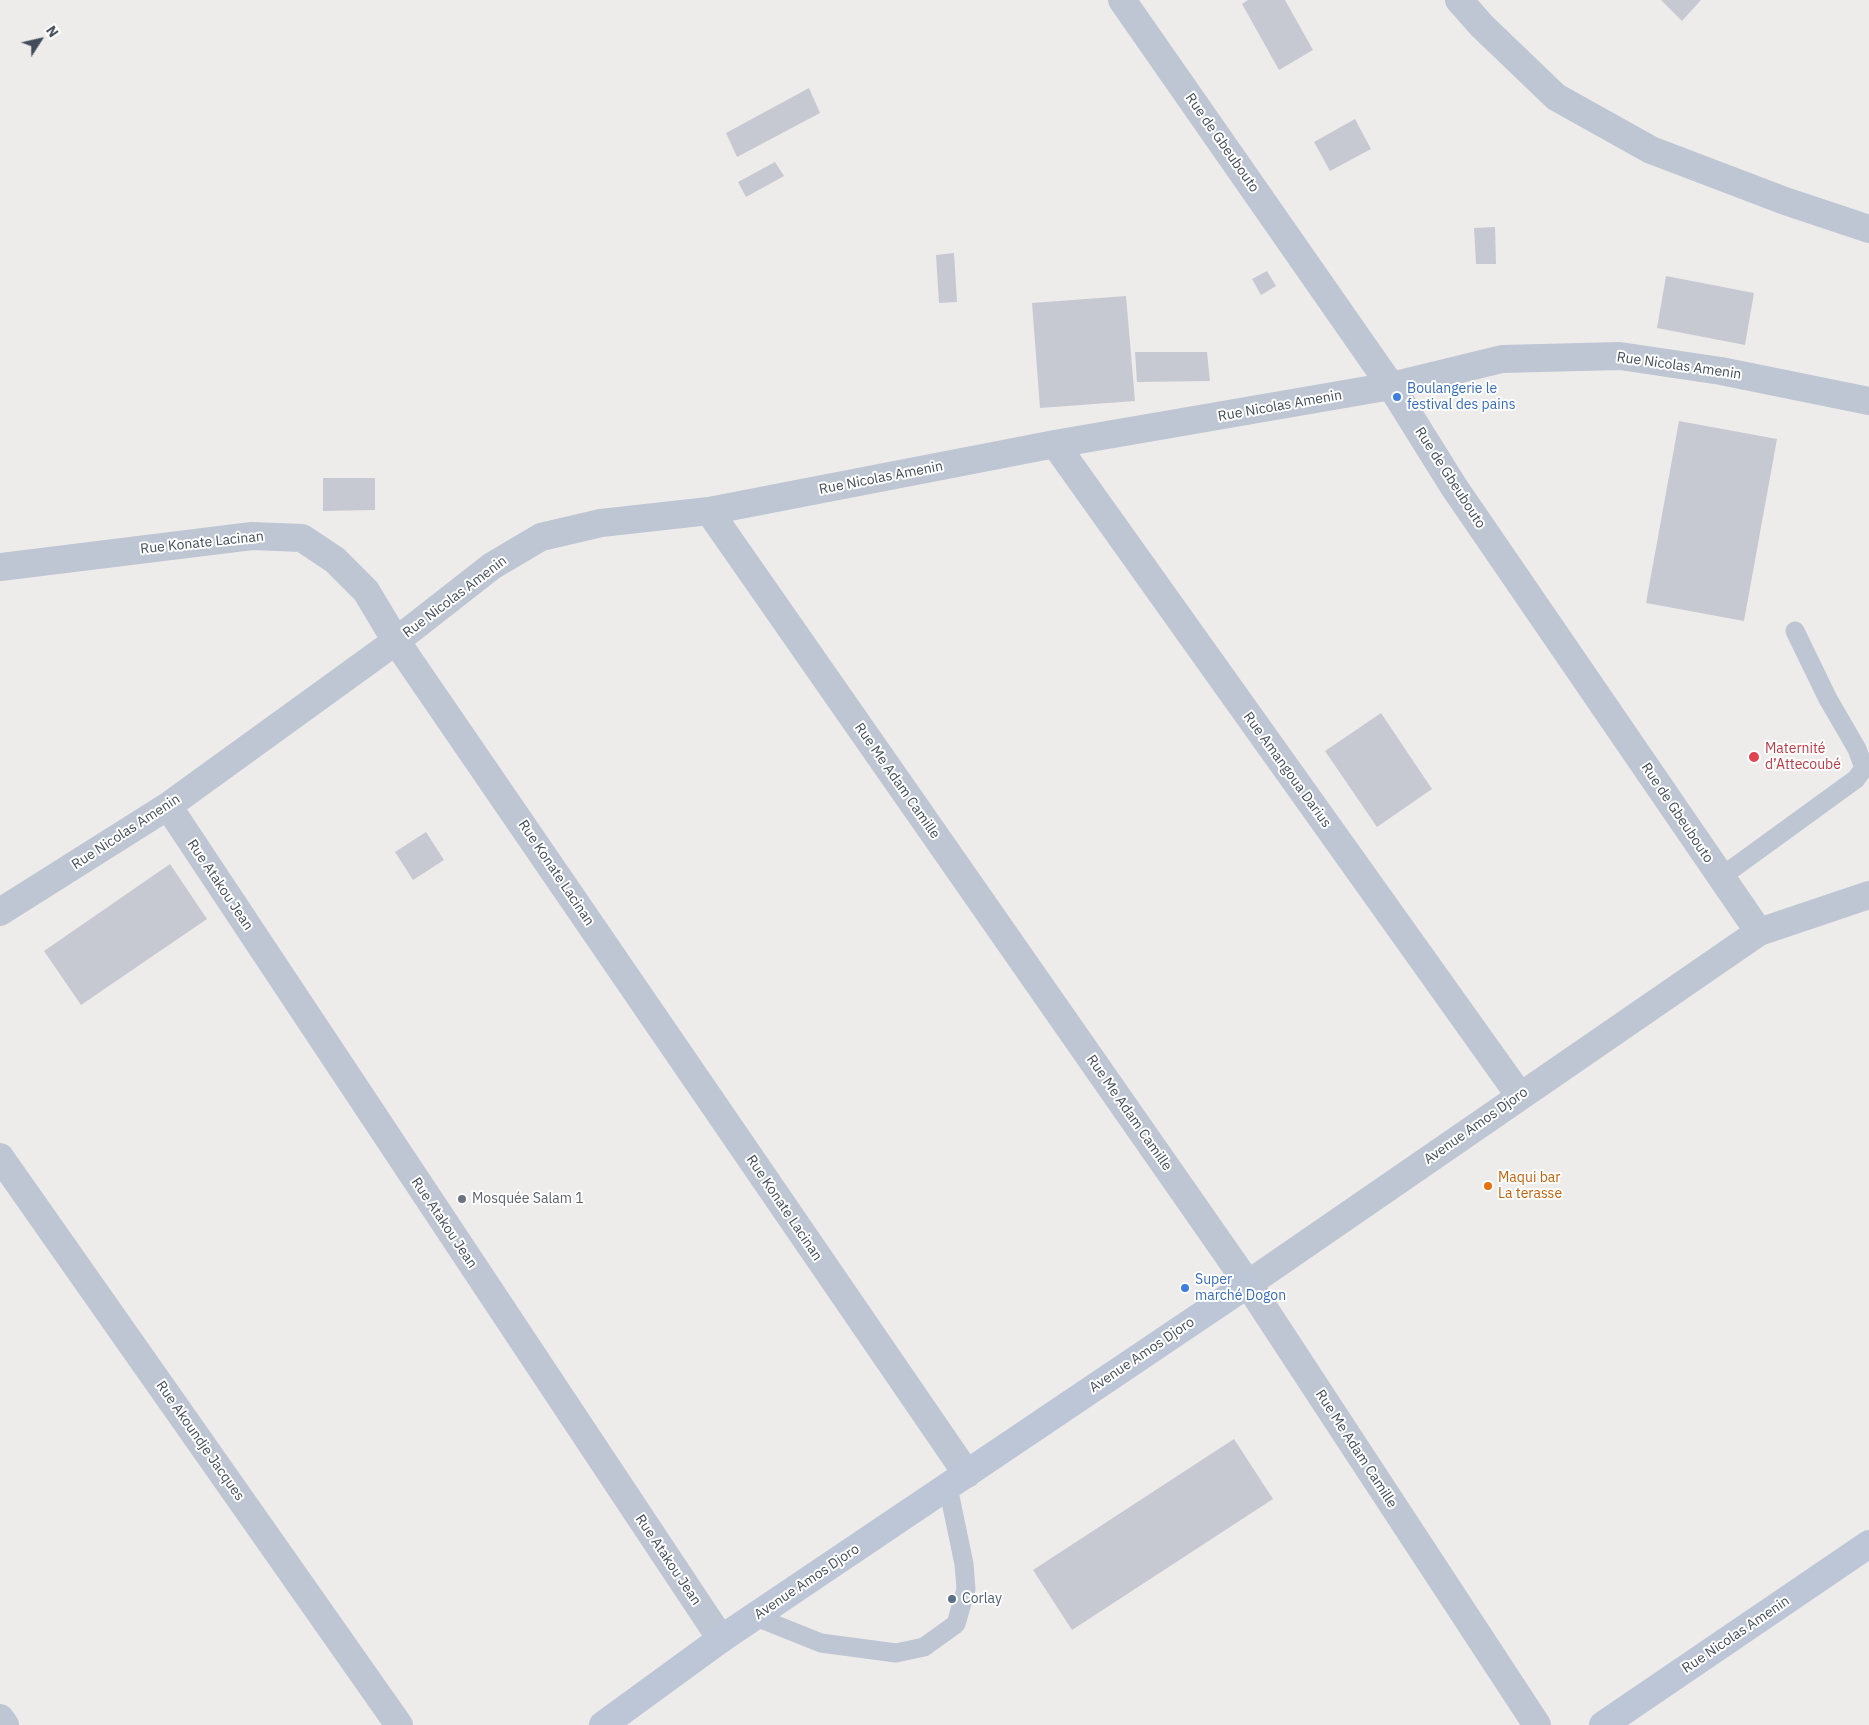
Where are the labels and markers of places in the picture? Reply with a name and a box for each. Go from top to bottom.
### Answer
place label: Boulangerie le festival des pains [1407,381,1515,414]
marker: Boulangerie le festival des pains [1391,391,1403,403]
place label: Maternité d’Attecoubé [1765,741,1841,774]
marker: Maternité d’Attecoubé [1747,750,1761,764]
place label: Maqui bar La terasse [1498,1170,1562,1202]
marker: Maqui bar La terasse [1482,1180,1494,1192]
place label: Mosquée Salam 1 [472,1191,584,1207]
marker: Mosquée Salam 1 [456,1193,468,1205]
place label: Super marché Dogon [1195,1272,1286,1304]
marker: Super marché Dogon [1179,1282,1191,1294]
place label: Corlay [962,1591,1002,1607]
marker: Corlay [946,1593,958,1605]

